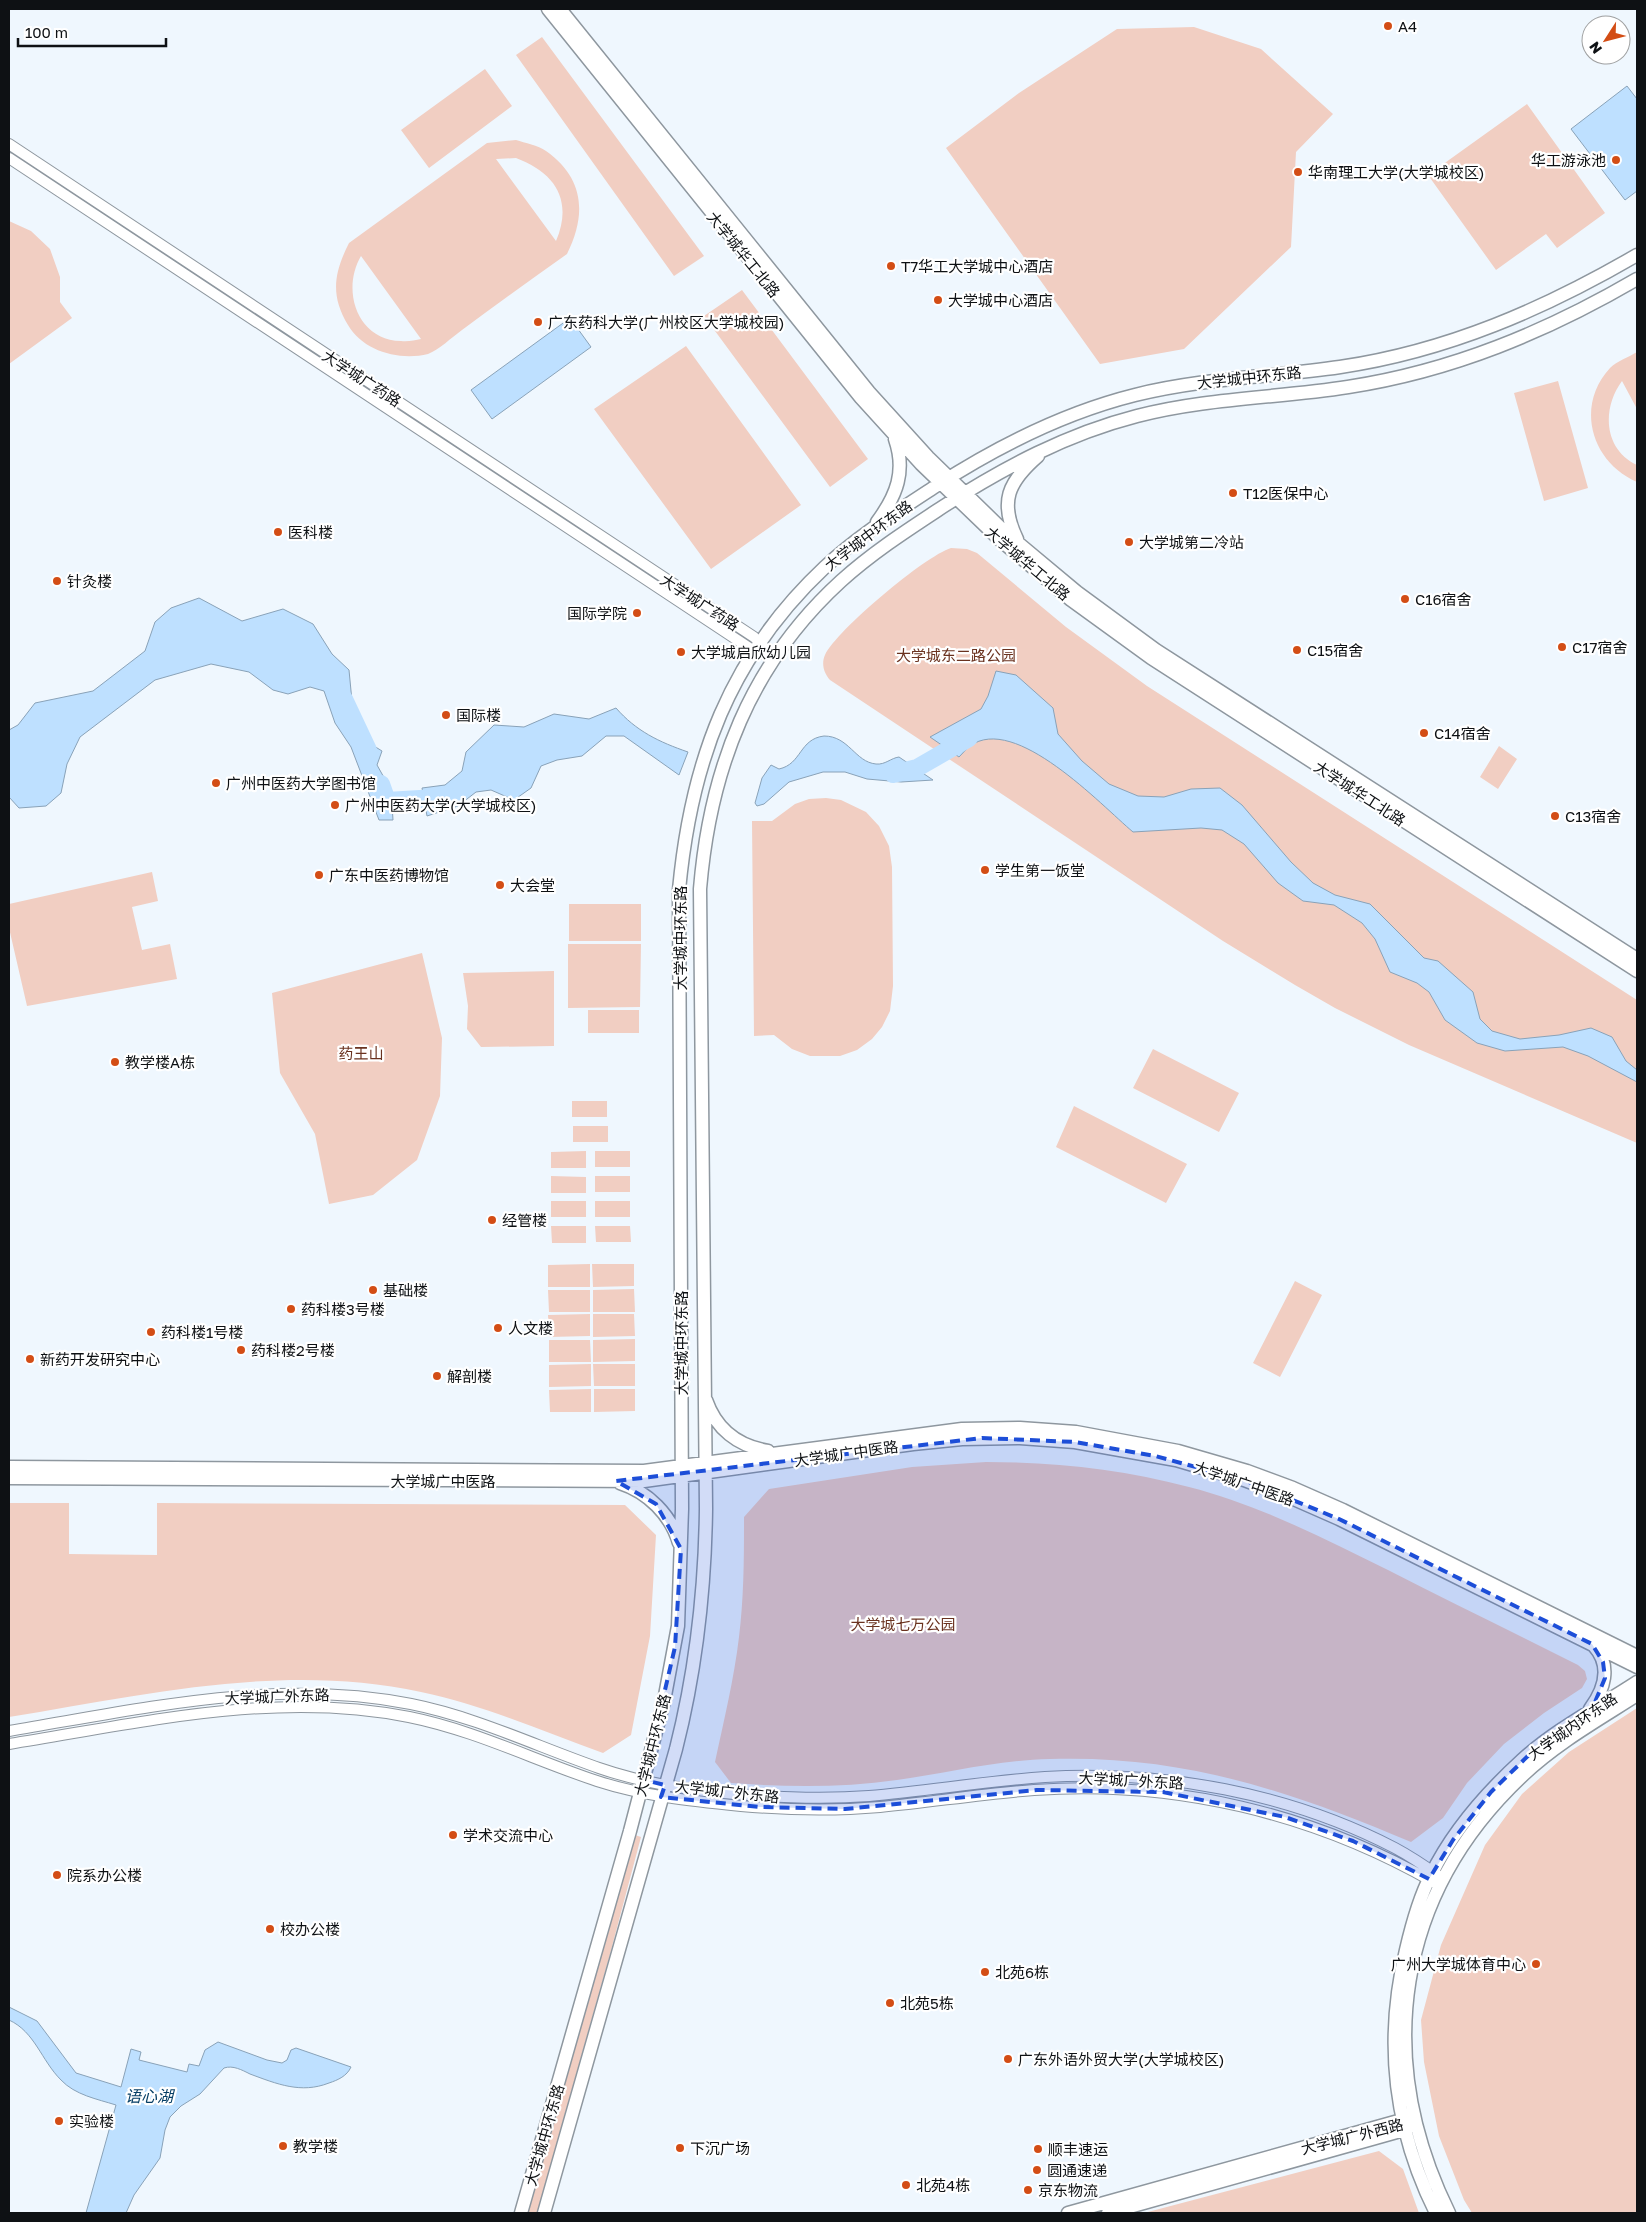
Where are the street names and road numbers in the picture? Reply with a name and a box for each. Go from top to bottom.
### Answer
street label: 大学城华工北路 [704,208,784,300]
street label: 大学城广药路 [319,346,405,410]
street label: 大学城中环东路 [1196,363,1302,391]
street label: 大学城中环东路 [821,496,915,574]
street label: 大学城华工北路 [982,522,1074,604]
street label: 大学城广药路 [657,570,743,634]
street label: 大学城华工北路 [1311,757,1409,829]
street label: 大学城中环东路 [671,885,689,991]
street label: 大学城中环东路 [672,1290,690,1396]
street label: 大学城广中医路 [793,1437,899,1469]
street label: 大学城广中医路 [1191,1457,1297,1509]
street label: 大学城广中医路 [390,1472,496,1490]
street label: 大学城广外东路 [224,1685,330,1707]
street label: 大学城内环东路 [1524,1689,1620,1763]
street label: 大学城中环东路 [631,1692,673,1798]
street label: 大学城广外东路 [1078,1768,1184,1792]
street label: 大学城广外东路 [674,1777,780,1805]
street label: 大学城中环东路 [521,2082,567,2188]
street label: 大学城广外西路 [1299,2115,1405,2157]

